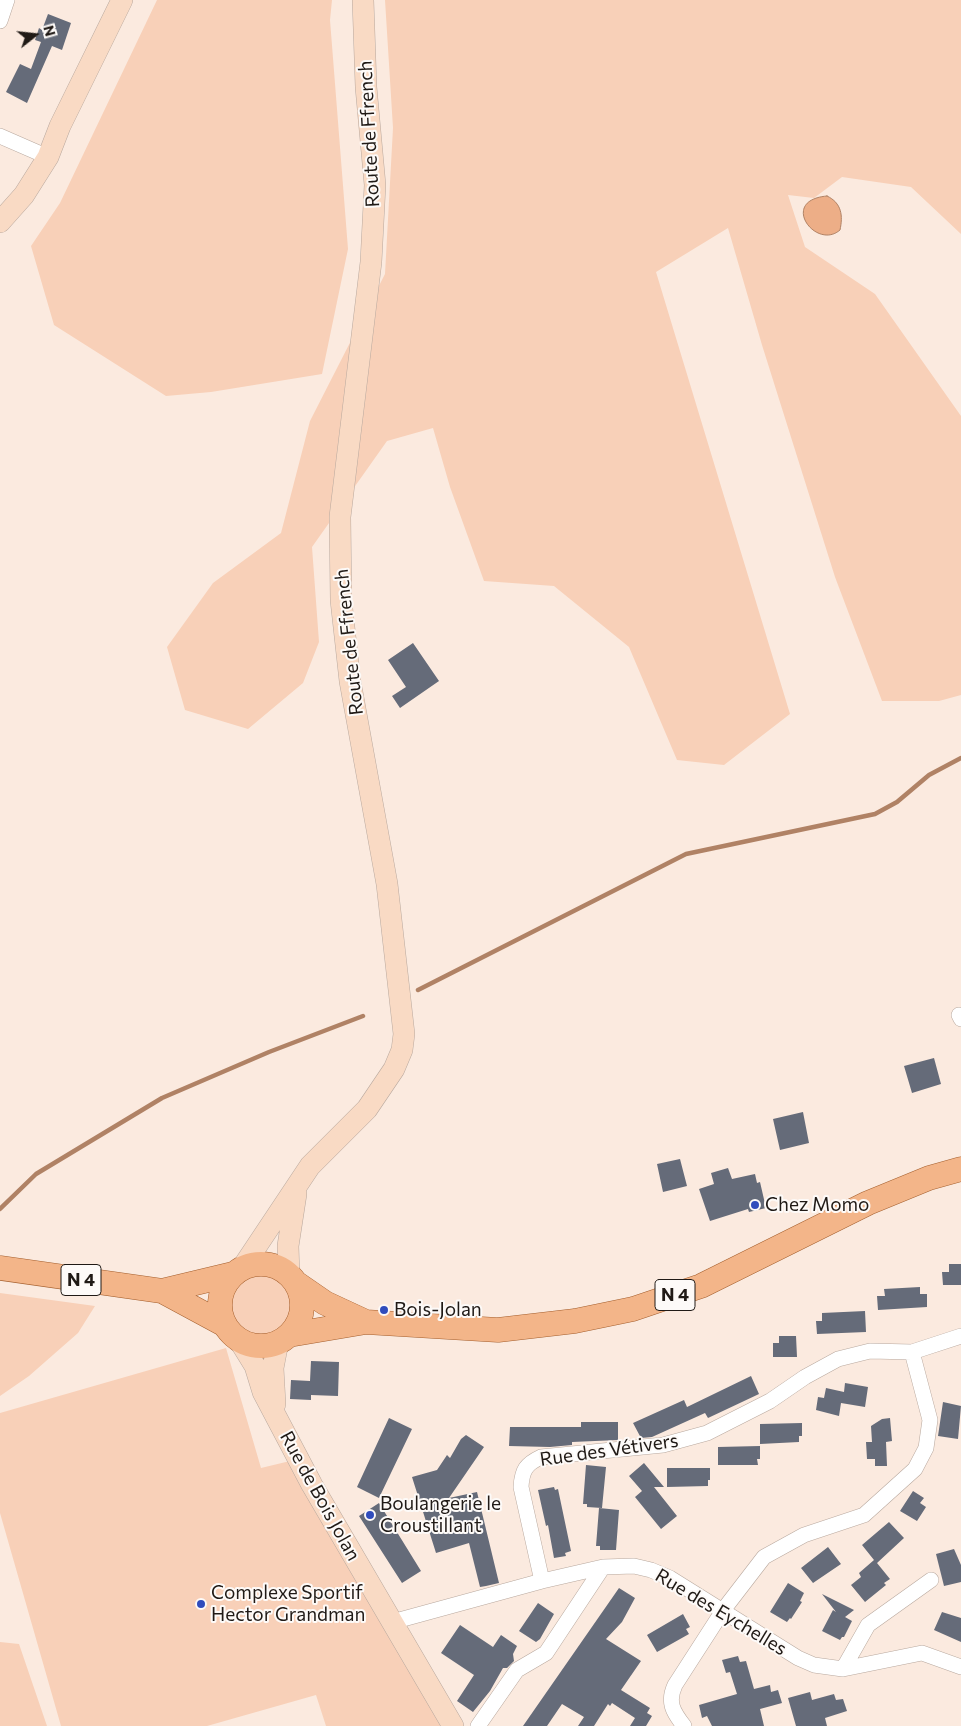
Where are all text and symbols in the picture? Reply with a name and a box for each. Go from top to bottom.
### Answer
north arrow [10,10,60,60]
text: N [40,23,60,38]
street label: Route de Ffrench [354,60,384,208]
street label: Route de Ffrench [330,568,368,716]
place label: Chez Momo [765,1194,869,1216]
marker: Chez Momo [749,1199,761,1211]
road number: N 4 [61,1264,101,1296]
road number: N 4 [655,1280,695,1310]
place label: Bois-Jolan [394,1299,482,1321]
marker: Bois-Jolan [378,1304,390,1316]
street label: Rue de Bois Jolan [275,1427,365,1565]
street label: Rue des Vétivers [538,1429,680,1471]
place label: Boulangerie le Croustillant [380,1493,501,1537]
marker: Boulangerie le Croustillant [364,1509,376,1521]
street label: Rue des Eychelles [651,1564,791,1660]
place label: Complexe Sportif Hector Grandman [211,1582,365,1626]
marker: Complexe Sportif Hector Grandman [195,1598,207,1610]

